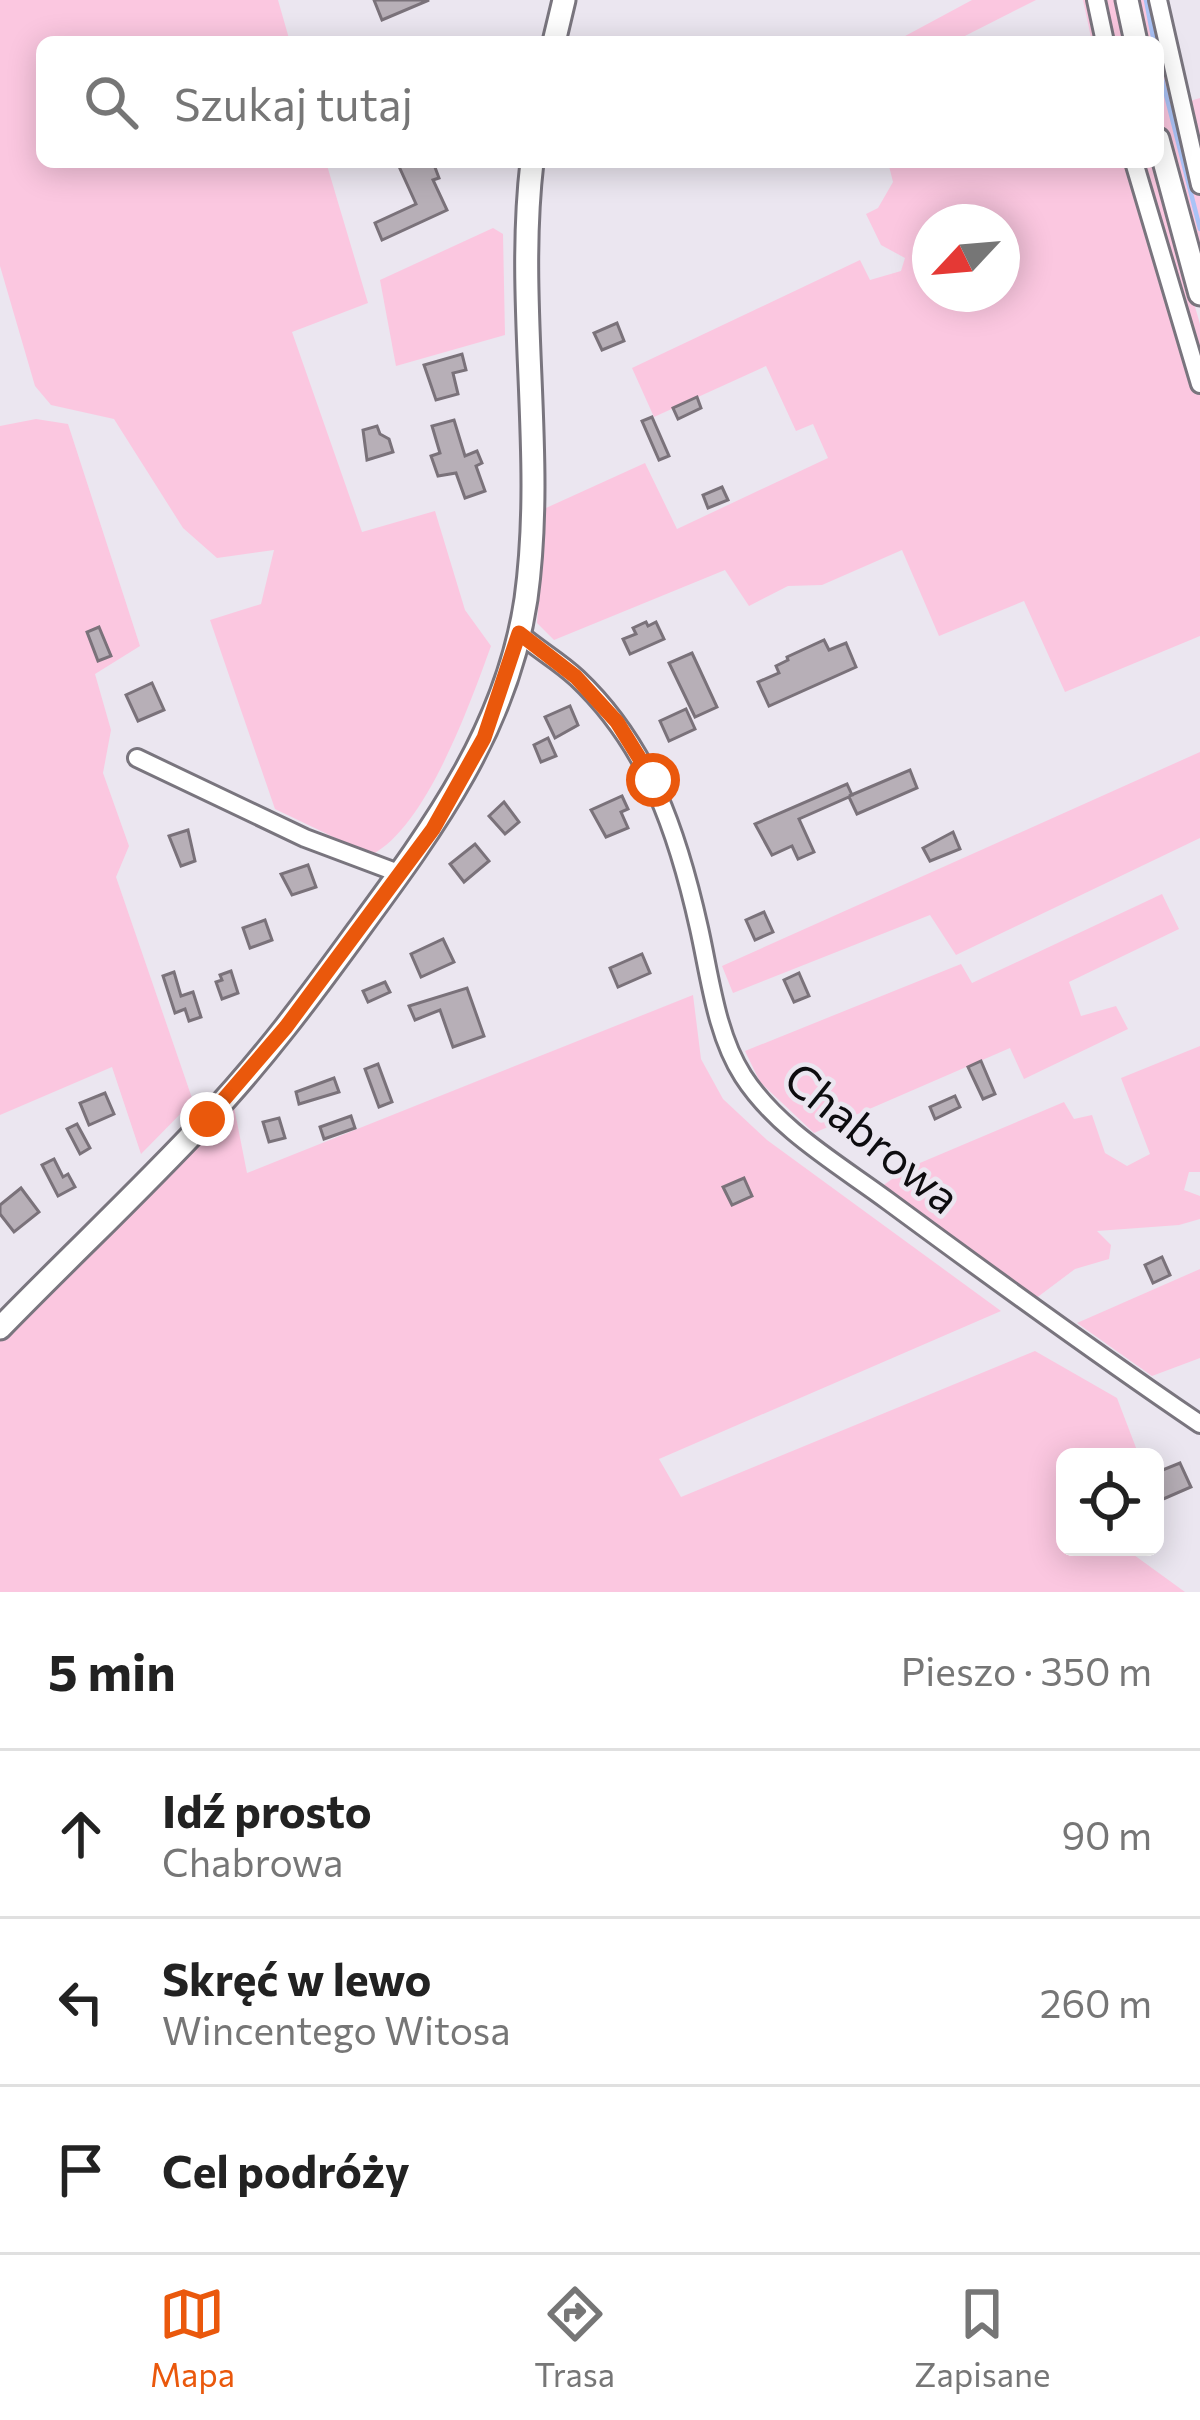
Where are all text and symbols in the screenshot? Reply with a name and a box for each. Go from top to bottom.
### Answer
search box [36,36,1164,168]
icon: search [78,69,144,135]
text: Szukaj tutaj [174,75,413,130]
north arrow [912,204,1020,312]
route start [626,753,680,807]
street label: Chabrowa [775,1049,972,1223]
route end [180,1092,234,1146]
map controls [1056,1448,1164,1556]
button: locate [1056,1448,1164,1556]
text: 5 min [48,1639,176,1702]
text: Pieszo · 350 m [901,1646,1152,1694]
text: Idź prosto [162,1782,372,1837]
icon: ahead [48,1801,114,1867]
text: 90 m [1061,1810,1152,1858]
text: Chabrowa [162,1837,343,1885]
text: Skręć w lewo [162,1950,431,2005]
icon: left [48,1969,114,2035]
text: 260 m [1040,1978,1152,2026]
text: Wincentego Witosa [162,2005,511,2053]
icon: arrive [48,2137,114,2203]
text: Cel podróży [162,2142,410,2197]
tab: Mapa [150,2281,235,2394]
tab: Trasa [534,2281,615,2394]
tab: Zapisane [914,2281,1050,2394]

